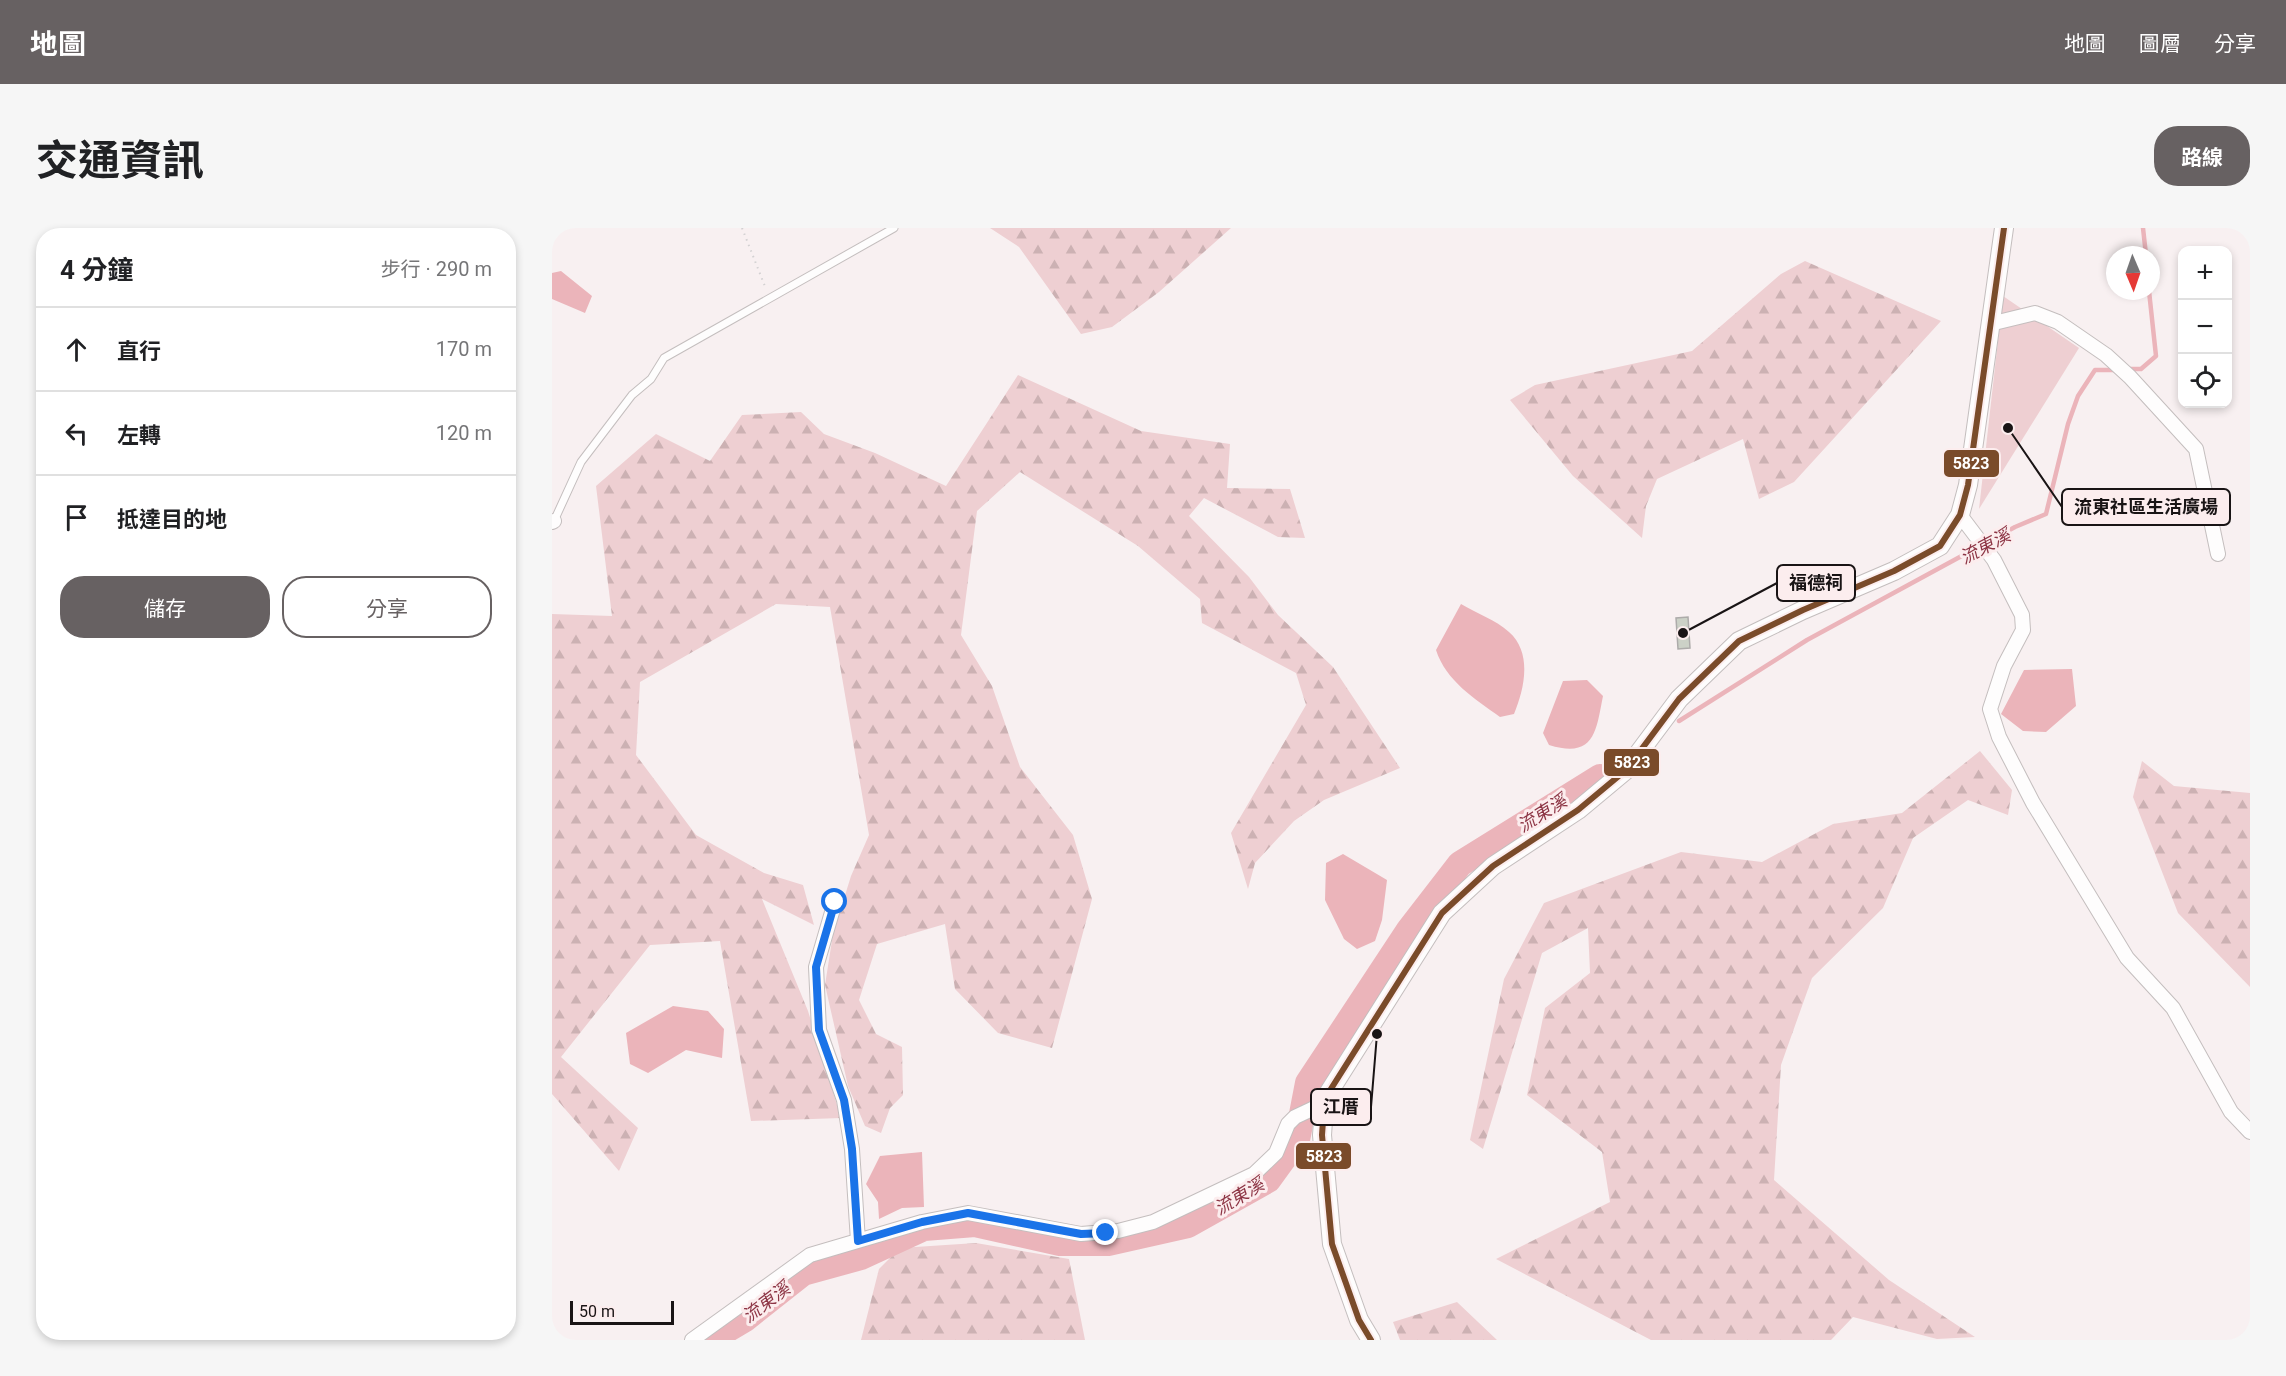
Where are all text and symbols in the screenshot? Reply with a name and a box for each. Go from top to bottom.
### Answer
text: 地圖 [30,28,86,61]
text: 地圖 [2064,32,2106,56]
text: 圖層 [2139,32,2181,56]
text: 分享 [2214,32,2256,56]
button: 路線 [2154,126,2250,186]
text: 交通資訊 [36,136,204,185]
north arrow [2106,246,2160,300]
map controls [2178,246,2232,408]
button: + [2178,246,2232,300]
text: 4 分鐘 [60,255,133,285]
text: 步行 · 290 m [381,257,492,281]
button: − [2178,300,2232,354]
icon: ahead [60,333,93,366]
text: 170 m [436,337,492,361]
text: 直行 [117,339,161,364]
button: locate [2178,354,2232,408]
icon: left [60,417,93,450]
text: 120 m [436,421,492,445]
text: 左轉 [117,423,161,448]
line badge: 5823 [1943,449,2000,478]
text: 5823 [1953,454,1989,473]
callout: 流東社區生活廣場 [2062,489,2230,525]
text: 流東社區生活廣場 [2074,496,2218,517]
icon: arrive [60,501,93,534]
text: 抵達目的地 [117,507,227,532]
water label: 流東溪 [1956,523,2016,568]
callout: 福德祠 [1777,565,1855,601]
text: 福德祠 [1789,572,1843,593]
button: 儲存 [60,576,270,638]
button: 分享 [282,576,492,638]
line badge: 5823 [1603,748,1660,777]
text: 5823 [1614,753,1650,772]
water label: 流東溪 [1514,788,1573,836]
route start [821,888,847,914]
callout: 江厝 [1311,1089,1371,1125]
text: 江厝 [1323,1096,1359,1117]
line badge: 5823 [1295,1142,1352,1170]
text: 5823 [1306,1147,1342,1166]
water label: 流東溪 [1210,1172,1270,1219]
route end [1092,1219,1118,1245]
water label: 流東溪 [738,1276,796,1327]
scale bar [570,1298,674,1326]
text: 50 m [579,1302,615,1321]

